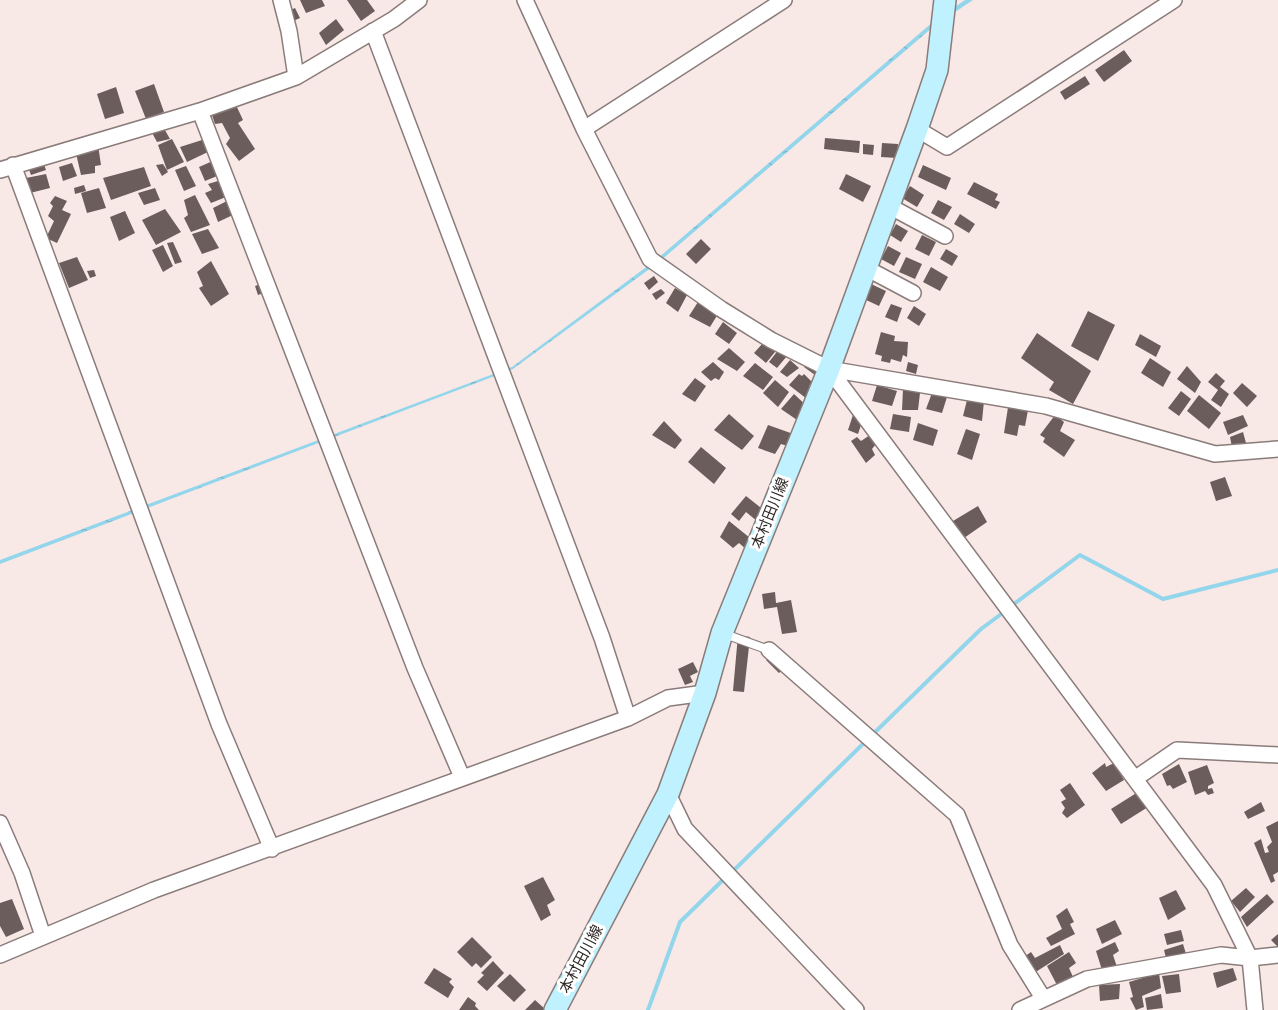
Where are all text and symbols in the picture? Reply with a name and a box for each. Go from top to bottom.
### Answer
street label: 本村田川線 [748,475,792,551]
street label: 本村田川線 [555,922,607,996]

